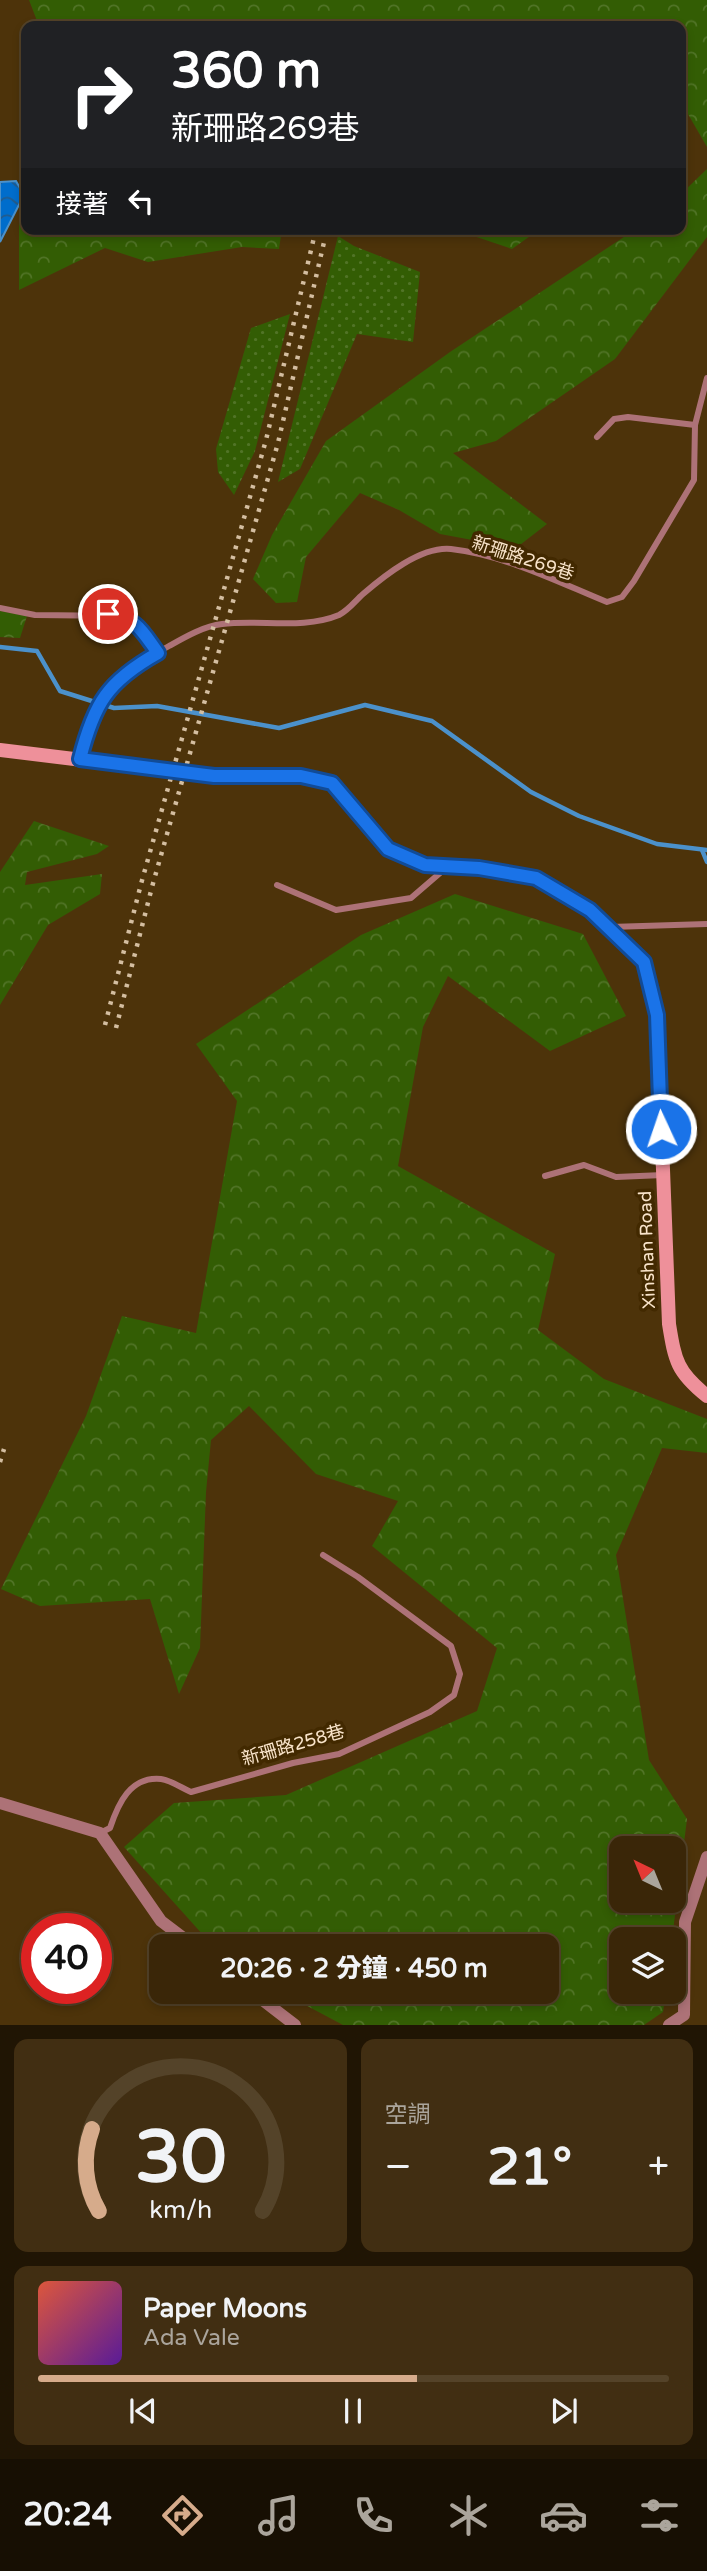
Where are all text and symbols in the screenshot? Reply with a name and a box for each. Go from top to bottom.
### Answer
text: 360 m [171,42,321,101]
icon: right [56,49,147,140]
text: 新珊路269巷 [171,110,359,148]
icon: left [122,182,160,220]
text: 接著 [56,189,108,220]
street label: 新珊路269巷 [469,531,577,585]
pin [78,584,138,644]
icon: arrive [89,595,127,633]
position arrow [624,1092,698,1166]
street label: Xinshan Road [634,1191,660,1309]
street label: 新珊路258巷 [239,1720,347,1770]
north arrow [609,1836,686,1913]
map controls [609,1836,686,2004]
speed limit sign: 40 [21,1913,112,2004]
button: layers [609,1927,686,2004]
text: 20:26 · 2 分鐘 · 450 m [220,1953,488,1984]
text: 空調 [385,2101,431,2129]
text: 30 [135,2115,226,2203]
text: 21° [487,2136,572,2199]
text: − [385,2144,412,2190]
text: + [648,2144,669,2190]
text: km/h [149,2195,212,2225]
text: Paper Moons [143,2293,307,2324]
text: Ada Vale [143,2324,240,2352]
icon: previous [124,2392,162,2430]
icon: pause [334,2392,372,2430]
icon: next [545,2392,583,2430]
icon: directions [158,2491,207,2540]
icon: music [254,2491,303,2540]
icon: phone [349,2491,398,2540]
icon: climate [444,2491,493,2540]
icon: car [539,2491,588,2540]
icon: filters [635,2491,684,2540]
text: 20:24 [23,2496,112,2534]

